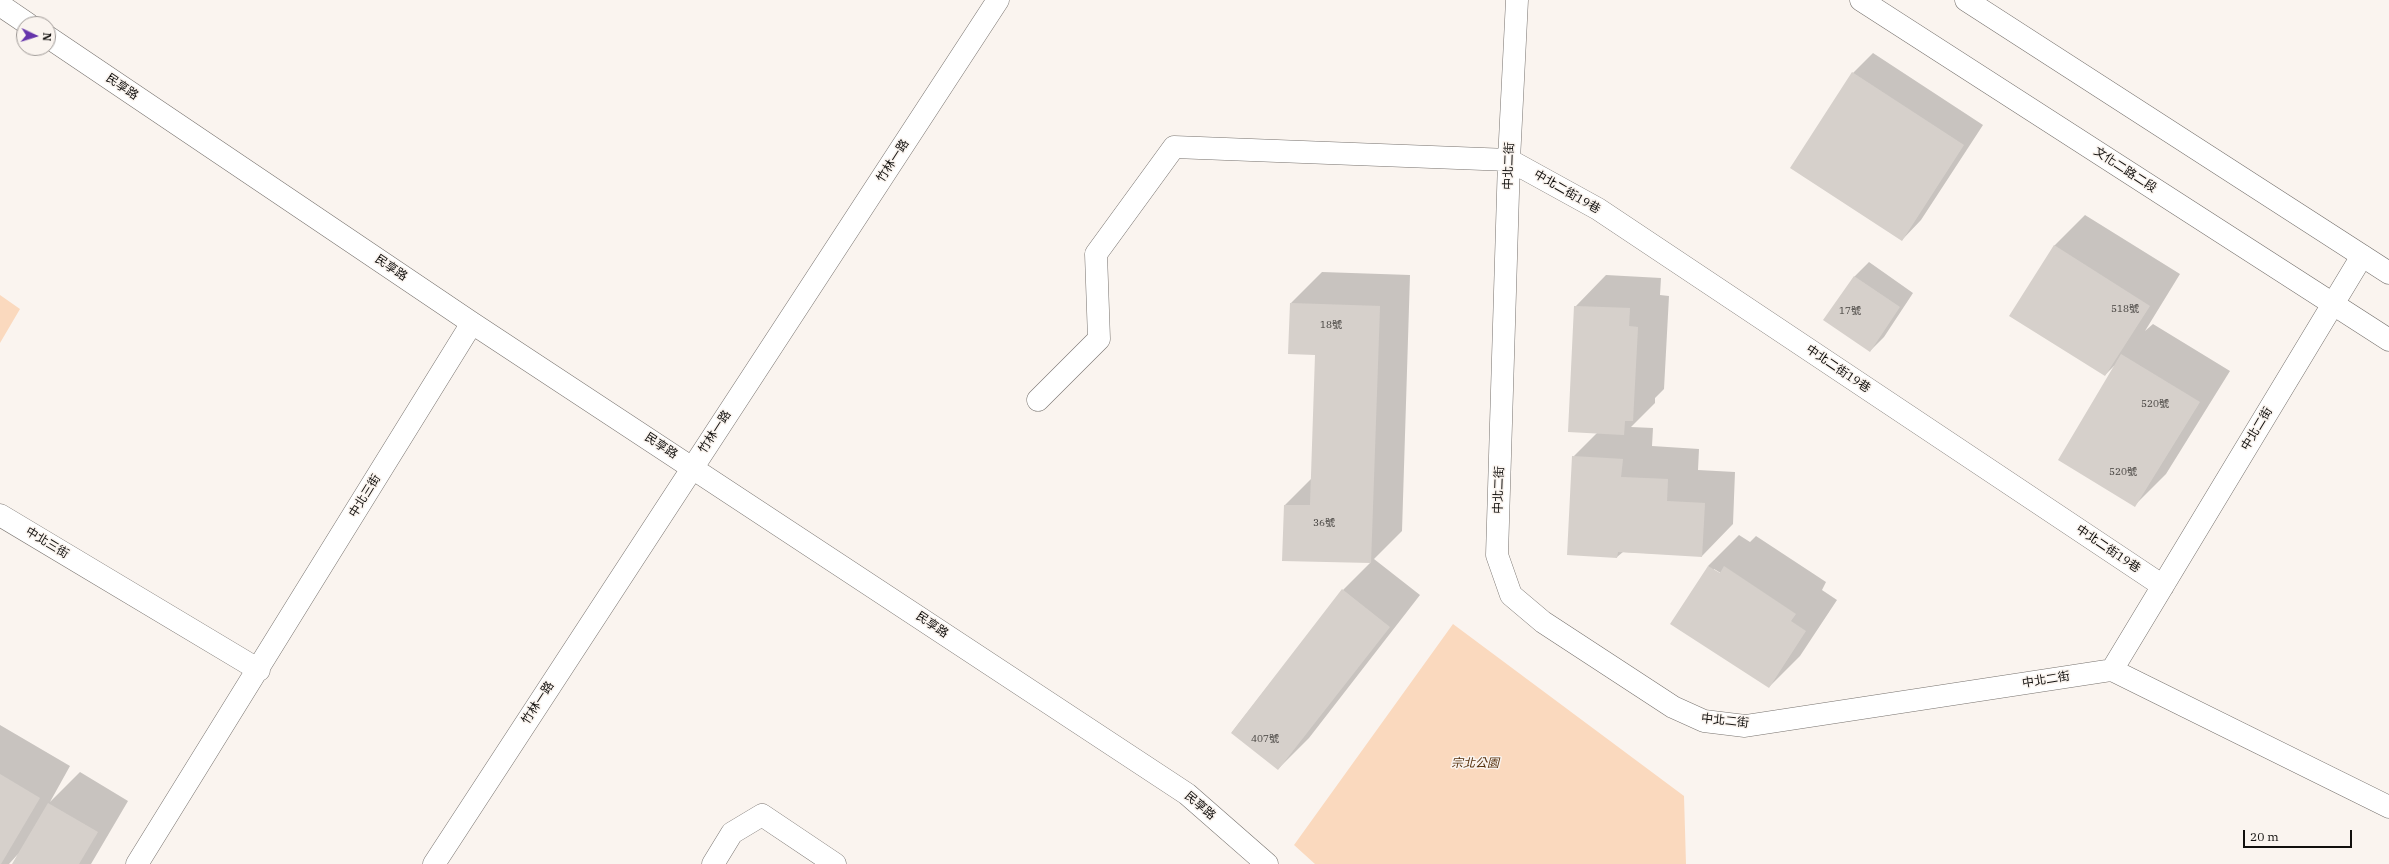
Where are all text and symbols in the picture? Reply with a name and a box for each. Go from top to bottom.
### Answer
north arrow [16,16,56,56]
text: N [40,32,54,42]
street label: 民享路 [103,71,141,103]
street label: 竹林一路 [874,137,912,185]
street label: 中北二街 [1501,142,1517,190]
street label: 文化二路二段 [2091,144,2159,196]
street label: 中北二街19巷 [1531,167,1603,217]
street label: 民享路 [372,252,410,284]
house number: 518號 [2111,303,2139,315]
house number: 17號 [1839,305,1861,317]
house number: 18號 [1320,319,1342,331]
street label: 中北二街19巷 [1803,342,1873,396]
house number: 520號 [2141,398,2169,410]
street label: 中北二街 [2238,405,2276,453]
street label: 竹林一路 [696,408,734,456]
street label: 民享路 [642,430,680,462]
street label: 中北二街 [1491,466,1507,514]
house number: 520號 [2109,466,2137,478]
street label: 中北三街 [346,472,384,520]
house number: 36號 [1313,517,1335,529]
street label: 中北二街19巷 [2073,522,2143,576]
street label: 中北三街 [23,524,71,562]
street label: 民享路 [913,609,951,641]
street label: 中北二街 [2021,669,2071,691]
street label: 竹林一路 [519,679,557,727]
street label: 中北二街 [1700,711,1750,731]
house number: 407號 [1251,733,1279,745]
park label: 宗北公園 [1451,757,1499,771]
street label: 民享路 [1182,789,1218,823]
scale bar [2245,822,2354,848]
text: 20 m [2250,829,2279,844]

